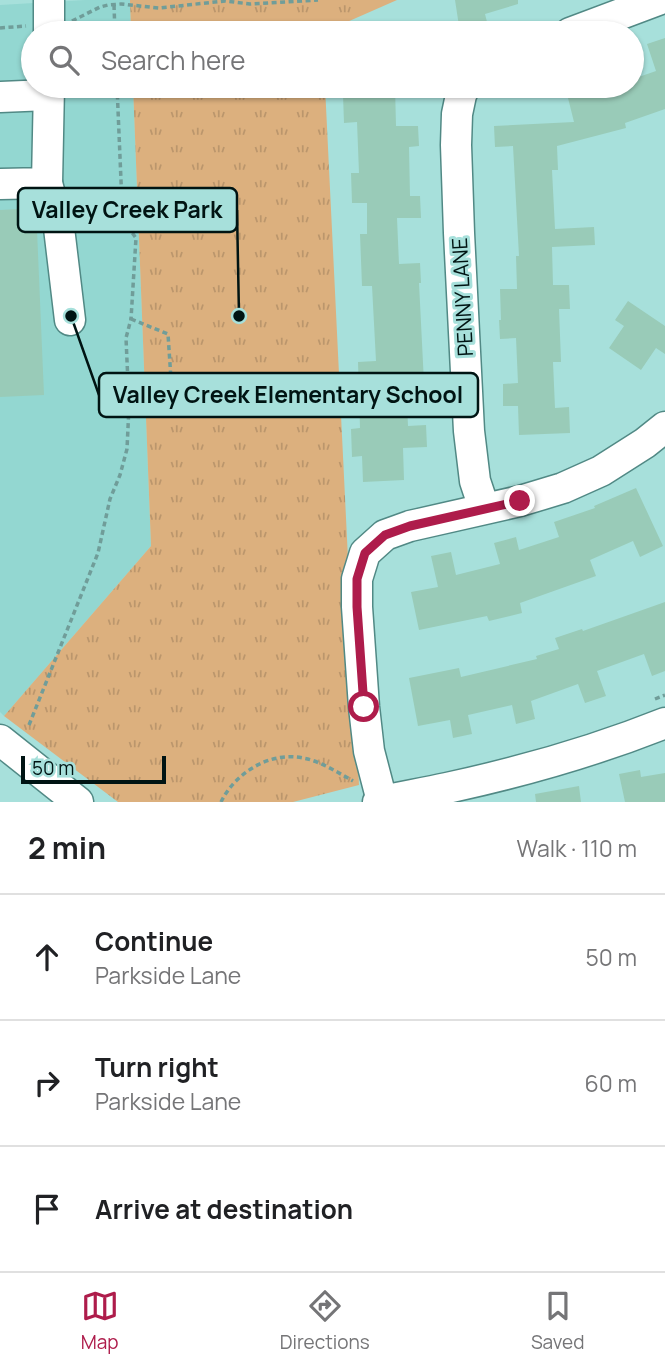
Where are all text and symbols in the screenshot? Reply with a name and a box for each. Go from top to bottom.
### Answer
search box [21,21,644,98]
icon: search [45,41,83,79]
text: Search here [101,42,246,78]
callout: Valley Creek Park [18,188,237,232]
text: Valley Creek Park [32,193,223,225]
street label: PENNY LANE [445,237,479,357]
callout: Valley Creek Elementary School [99,373,478,417]
text: Valley Creek Elementary School [113,378,463,410]
route end [504,485,535,516]
route start [348,691,379,722]
scale bar [21,753,166,785]
text: 50 m [32,755,74,781]
text: 2 min [28,827,106,868]
text: Walk · 110 m [516,832,637,864]
text: Continue [95,923,213,959]
icon: ahead [28,938,66,976]
text: 50 m [586,941,637,973]
text: Parkside Lane [95,959,241,991]
text: Turn right [95,1049,219,1085]
icon: right [28,1064,66,1102]
text: 60 m [585,1067,637,1099]
text: Parkside Lane [95,1085,241,1117]
icon: arrive [28,1190,66,1228]
text: Arrive at destination [95,1191,353,1227]
tab: Map [81,1287,119,1355]
tab: Directions [280,1287,370,1355]
tab: Saved [531,1287,584,1355]

